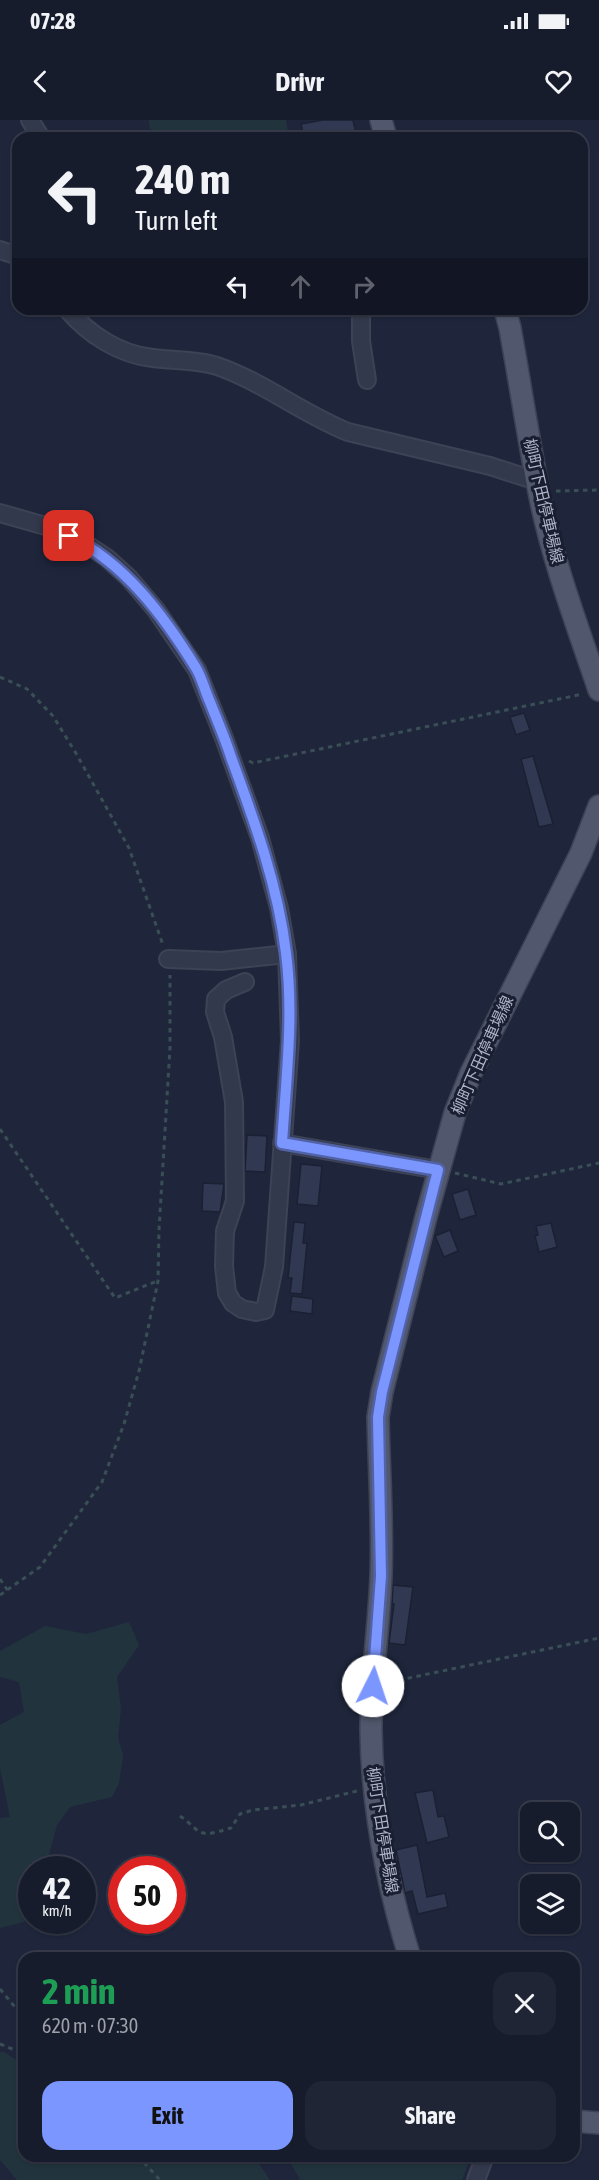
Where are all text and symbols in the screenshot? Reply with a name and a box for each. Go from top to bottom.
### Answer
text: 07:28 [30,8,75,34]
icon: back [24,65,57,98]
icon: heart [542,65,575,98]
text: Drivr [275,66,324,97]
text: 240 m [135,155,230,203]
icon: left [36,156,114,234]
text: Turn left [135,205,218,236]
icon: left [221,270,254,303]
icon: ahead [284,270,317,303]
icon: right [347,270,380,303]
street label: 柳町下田停車場線 [521,437,567,565]
pin [43,510,94,561]
icon: arrive [52,519,85,552]
street label: 柳町下田停車場線 [448,993,516,1117]
position arrow [341,1654,405,1718]
street label: 柳町下田停車場線 [364,1765,402,1895]
map controls [520,1802,580,1934]
button: search [520,1802,580,1862]
speed limit sign: 50 [108,1856,186,1934]
text: 42 [43,1871,71,1905]
button: layers [520,1874,580,1934]
text: km/h [42,1902,72,1919]
text: 2 min [42,1970,116,2012]
button: close [493,1972,556,2035]
text: 620 m · 07:30 [42,2014,138,2037]
button: Exit [42,2081,293,2150]
button: Share [305,2081,556,2150]

